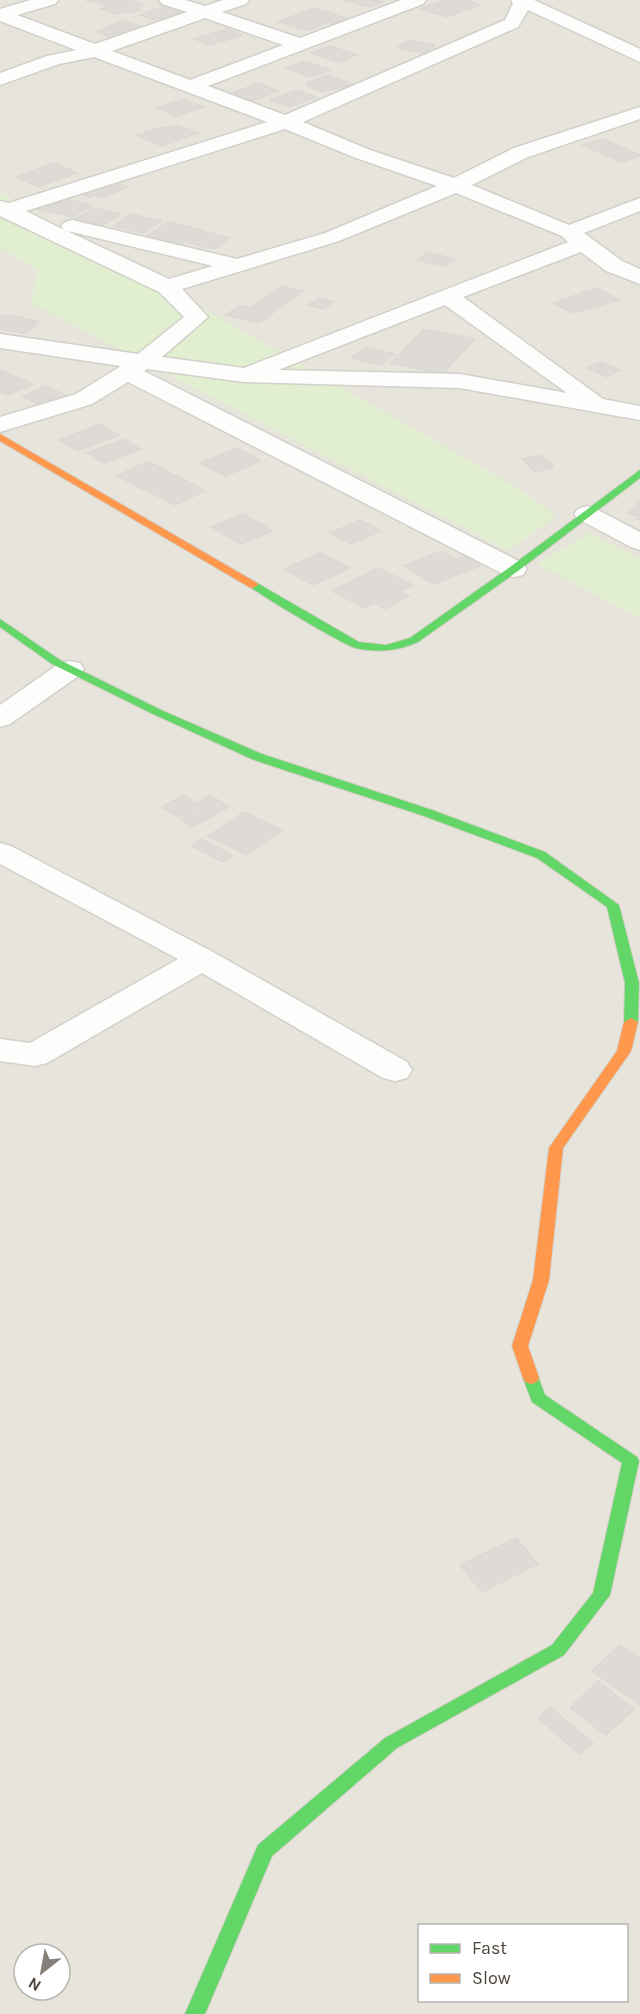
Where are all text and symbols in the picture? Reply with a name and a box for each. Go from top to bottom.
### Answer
legend [418,1924,628,2002]
text: Fast [472,1937,507,1959]
north arrow [12,1942,72,2002]
text: Slow [472,1967,511,1989]
text: N [25,1973,44,1996]

